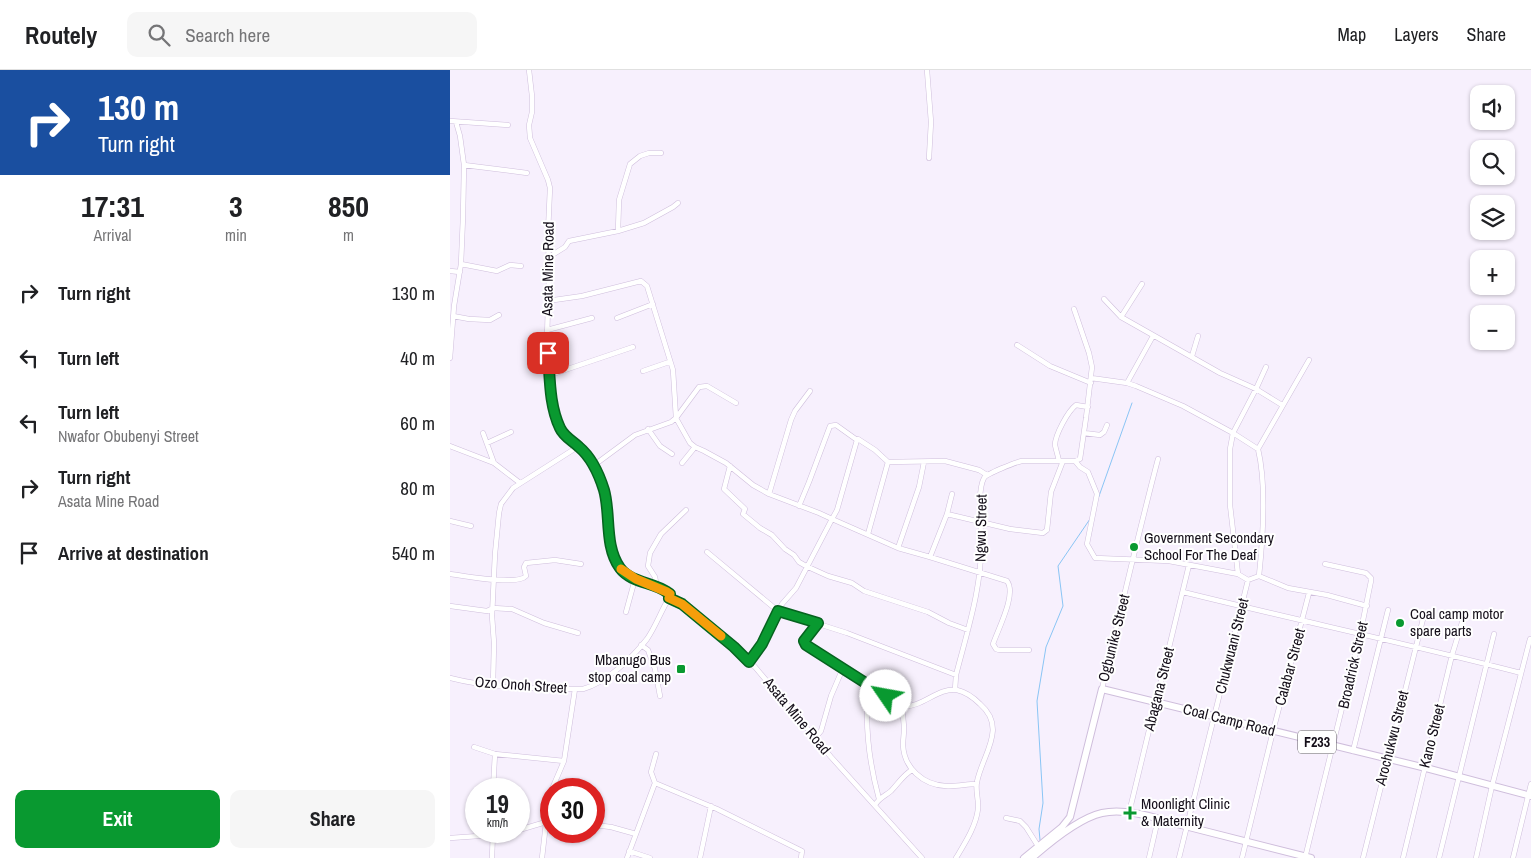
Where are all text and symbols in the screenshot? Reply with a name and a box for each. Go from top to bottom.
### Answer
search box [127,12,477,57]
text: Routely [25,19,97,51]
icon: search [145,21,173,49]
text: Search here [185,22,270,48]
text: Map [1338,22,1366,47]
text: Layers [1394,22,1439,47]
text: Share [1467,22,1506,47]
text: 130 m [98,84,179,131]
map controls [1470,85,1515,350]
button: sound [1470,85,1515,130]
icon: right [15,90,80,155]
text: Turn right [98,129,175,159]
button: search [1470,140,1515,185]
text: 17:31 [81,186,144,226]
text: 3 [229,186,243,226]
text: 850 [328,186,369,226]
button: layers [1470,195,1515,240]
street label: Asata Mine Road [536,221,559,318]
text: Arrival [94,224,131,246]
text: min [225,224,247,246]
text: m [343,224,354,246]
button: + [1470,250,1515,295]
icon: right [15,279,43,307]
text: Turn right [58,280,130,306]
text: 130 m [392,280,435,306]
button: − [1470,305,1515,350]
pin [527,332,569,374]
icon: arrive [534,339,562,367]
icon: left [15,344,43,372]
text: Turn left [58,345,119,371]
text: 40 m [400,345,435,371]
text: Turn left [58,399,119,425]
icon: left [15,409,43,437]
text: 60 m [400,410,435,436]
text: Nwafor Obubenyi Street [58,425,199,447]
text: Turn right [58,464,130,490]
icon: right [15,474,43,502]
text: 80 m [400,475,435,501]
text: Asata Mine Road [58,490,159,512]
street label: Ngwu Street [969,493,992,562]
place label: Government Secondary School For The Deaf [1144,527,1275,565]
icon: arrive [15,539,43,567]
text: Arrive at destination [58,540,209,566]
text: 540 m [392,540,435,566]
marker: Government Secondary School For The Deaf [1128,541,1140,553]
street label: Ogbunike Street [1092,591,1135,684]
street label: Chukwuani Street [1209,595,1254,696]
place label: Coal camp motor spare parts [1410,603,1504,641]
marker: Coal camp motor spare parts [1394,617,1406,629]
street label: Broadrick Street [1332,619,1373,711]
street label: Calabar Street [1269,625,1310,708]
street label: Abagana Street [1138,644,1179,734]
place label: Mbanugo Bus stop coal camp [588,649,671,687]
marker: Mbanugo Bus stop coal camp [675,663,687,675]
position arrow [859,669,911,721]
street label: Ozo Onoh Street [474,671,568,698]
street label: Asata Mine Road [758,672,836,759]
street label: Arochukwu Street [1369,688,1414,788]
street label: Coal Camp Road [1181,698,1277,741]
street label: Kano Street [1413,701,1450,770]
road number: F233 [1298,730,1336,754]
speed limit sign: 30 [540,778,605,843]
text: 19 [486,787,509,821]
button: Exit [15,790,220,848]
button: Share [230,790,435,848]
place label: Moonlight Clinic & Maternity [1141,793,1230,831]
marker: Moonlight Clinic & Maternity [1123,806,1137,820]
text: km/h [487,815,508,831]

